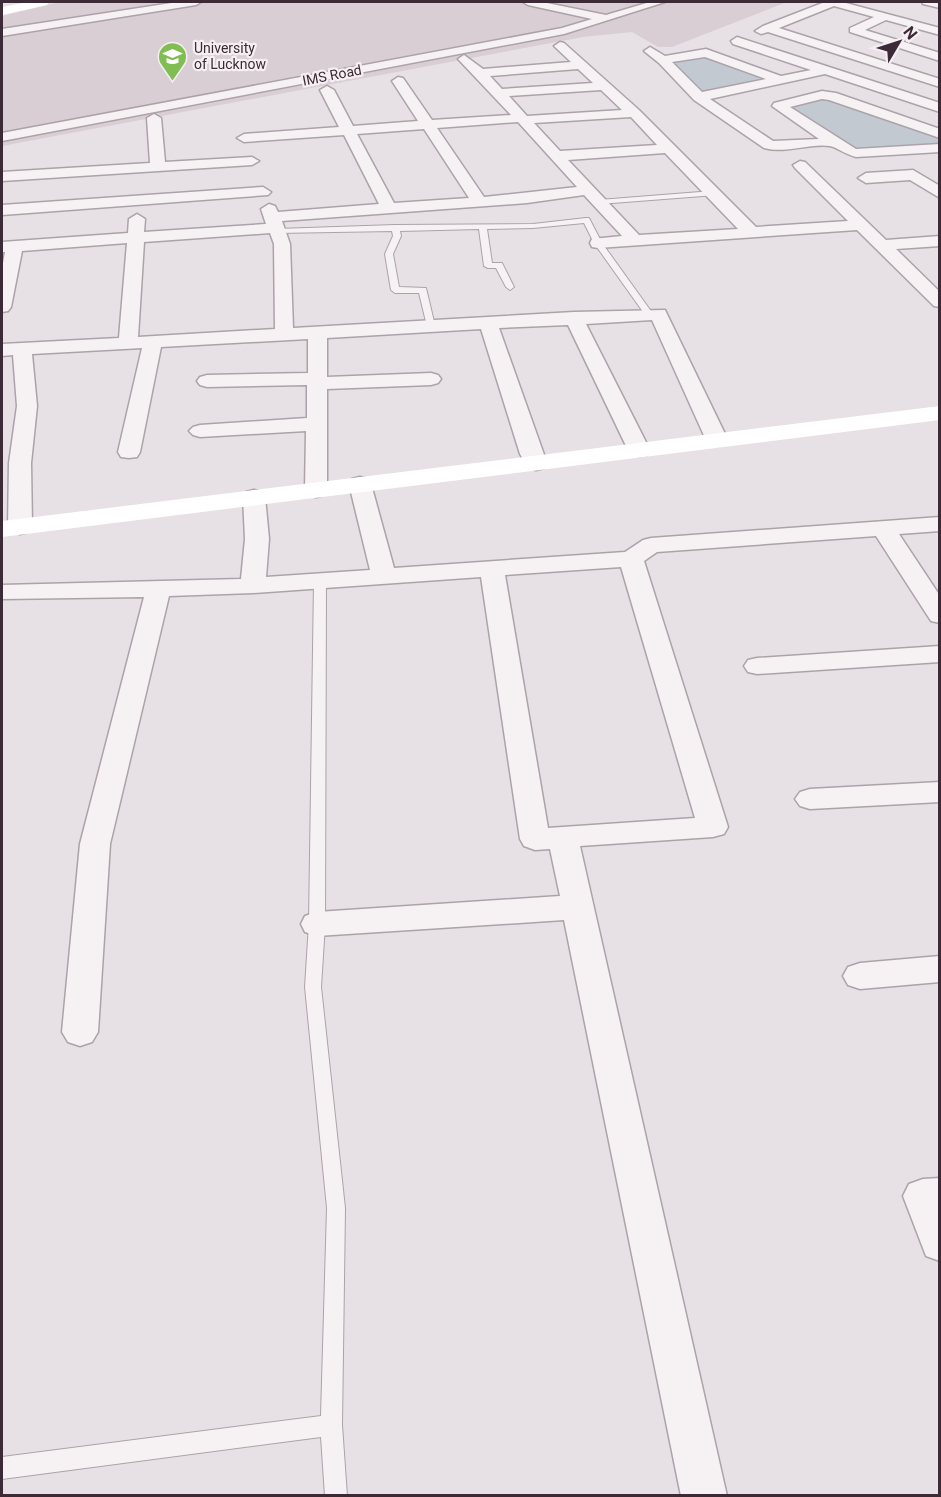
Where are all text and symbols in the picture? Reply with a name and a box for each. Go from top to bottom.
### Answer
north arrow [869,12,929,72]
text: N [899,23,921,43]
school or university icon: University of Lucknow [157,40,189,82]
place label: University of Lucknow [194,40,266,72]
street label: IMS Road [301,61,363,89]

